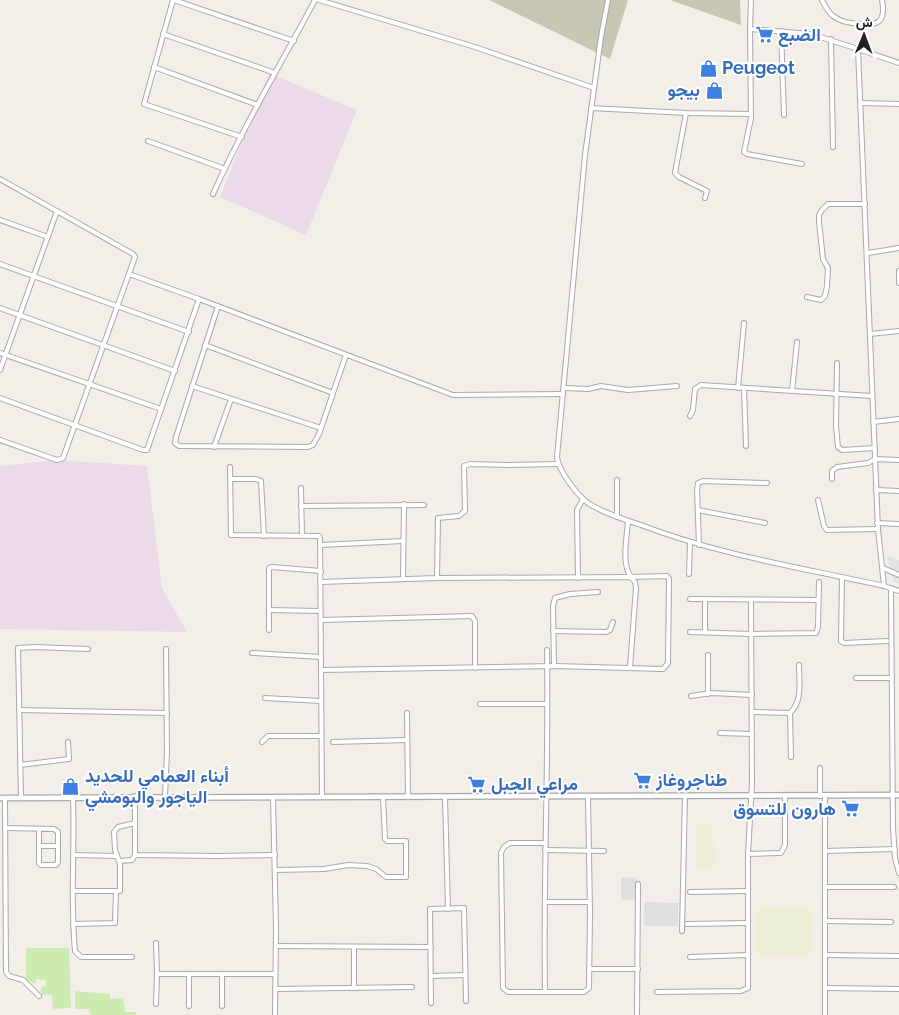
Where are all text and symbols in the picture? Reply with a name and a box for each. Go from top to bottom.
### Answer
north arrow [839,10,889,60]
text: ش [856,14,873,31]
place label: الضبع [778,24,821,47]
supermarket icon: الضبع [754,25,774,45]
place label: Peugeot [722,57,795,78]
shop icon: Peugeot [698,58,718,78]
place label: بيجو [668,79,700,101]
shop icon: بيجو [704,80,724,100]
place label: أبناء العمامي للحديد الياجور والبومشي [85,765,229,812]
place label: طناجروغاز [655,769,728,791]
supermarket icon: طناجروغاز [632,770,652,790]
place label: مراعي الجبل [491,773,578,799]
supermarket icon: مراعي الجبل [467,774,487,794]
shop icon: أبناء العمامي للحديد الياجور والبومشي [61,776,81,796]
place label: هارون للتسوق [733,798,836,820]
supermarket icon: هارون للتسوق [840,799,860,819]

